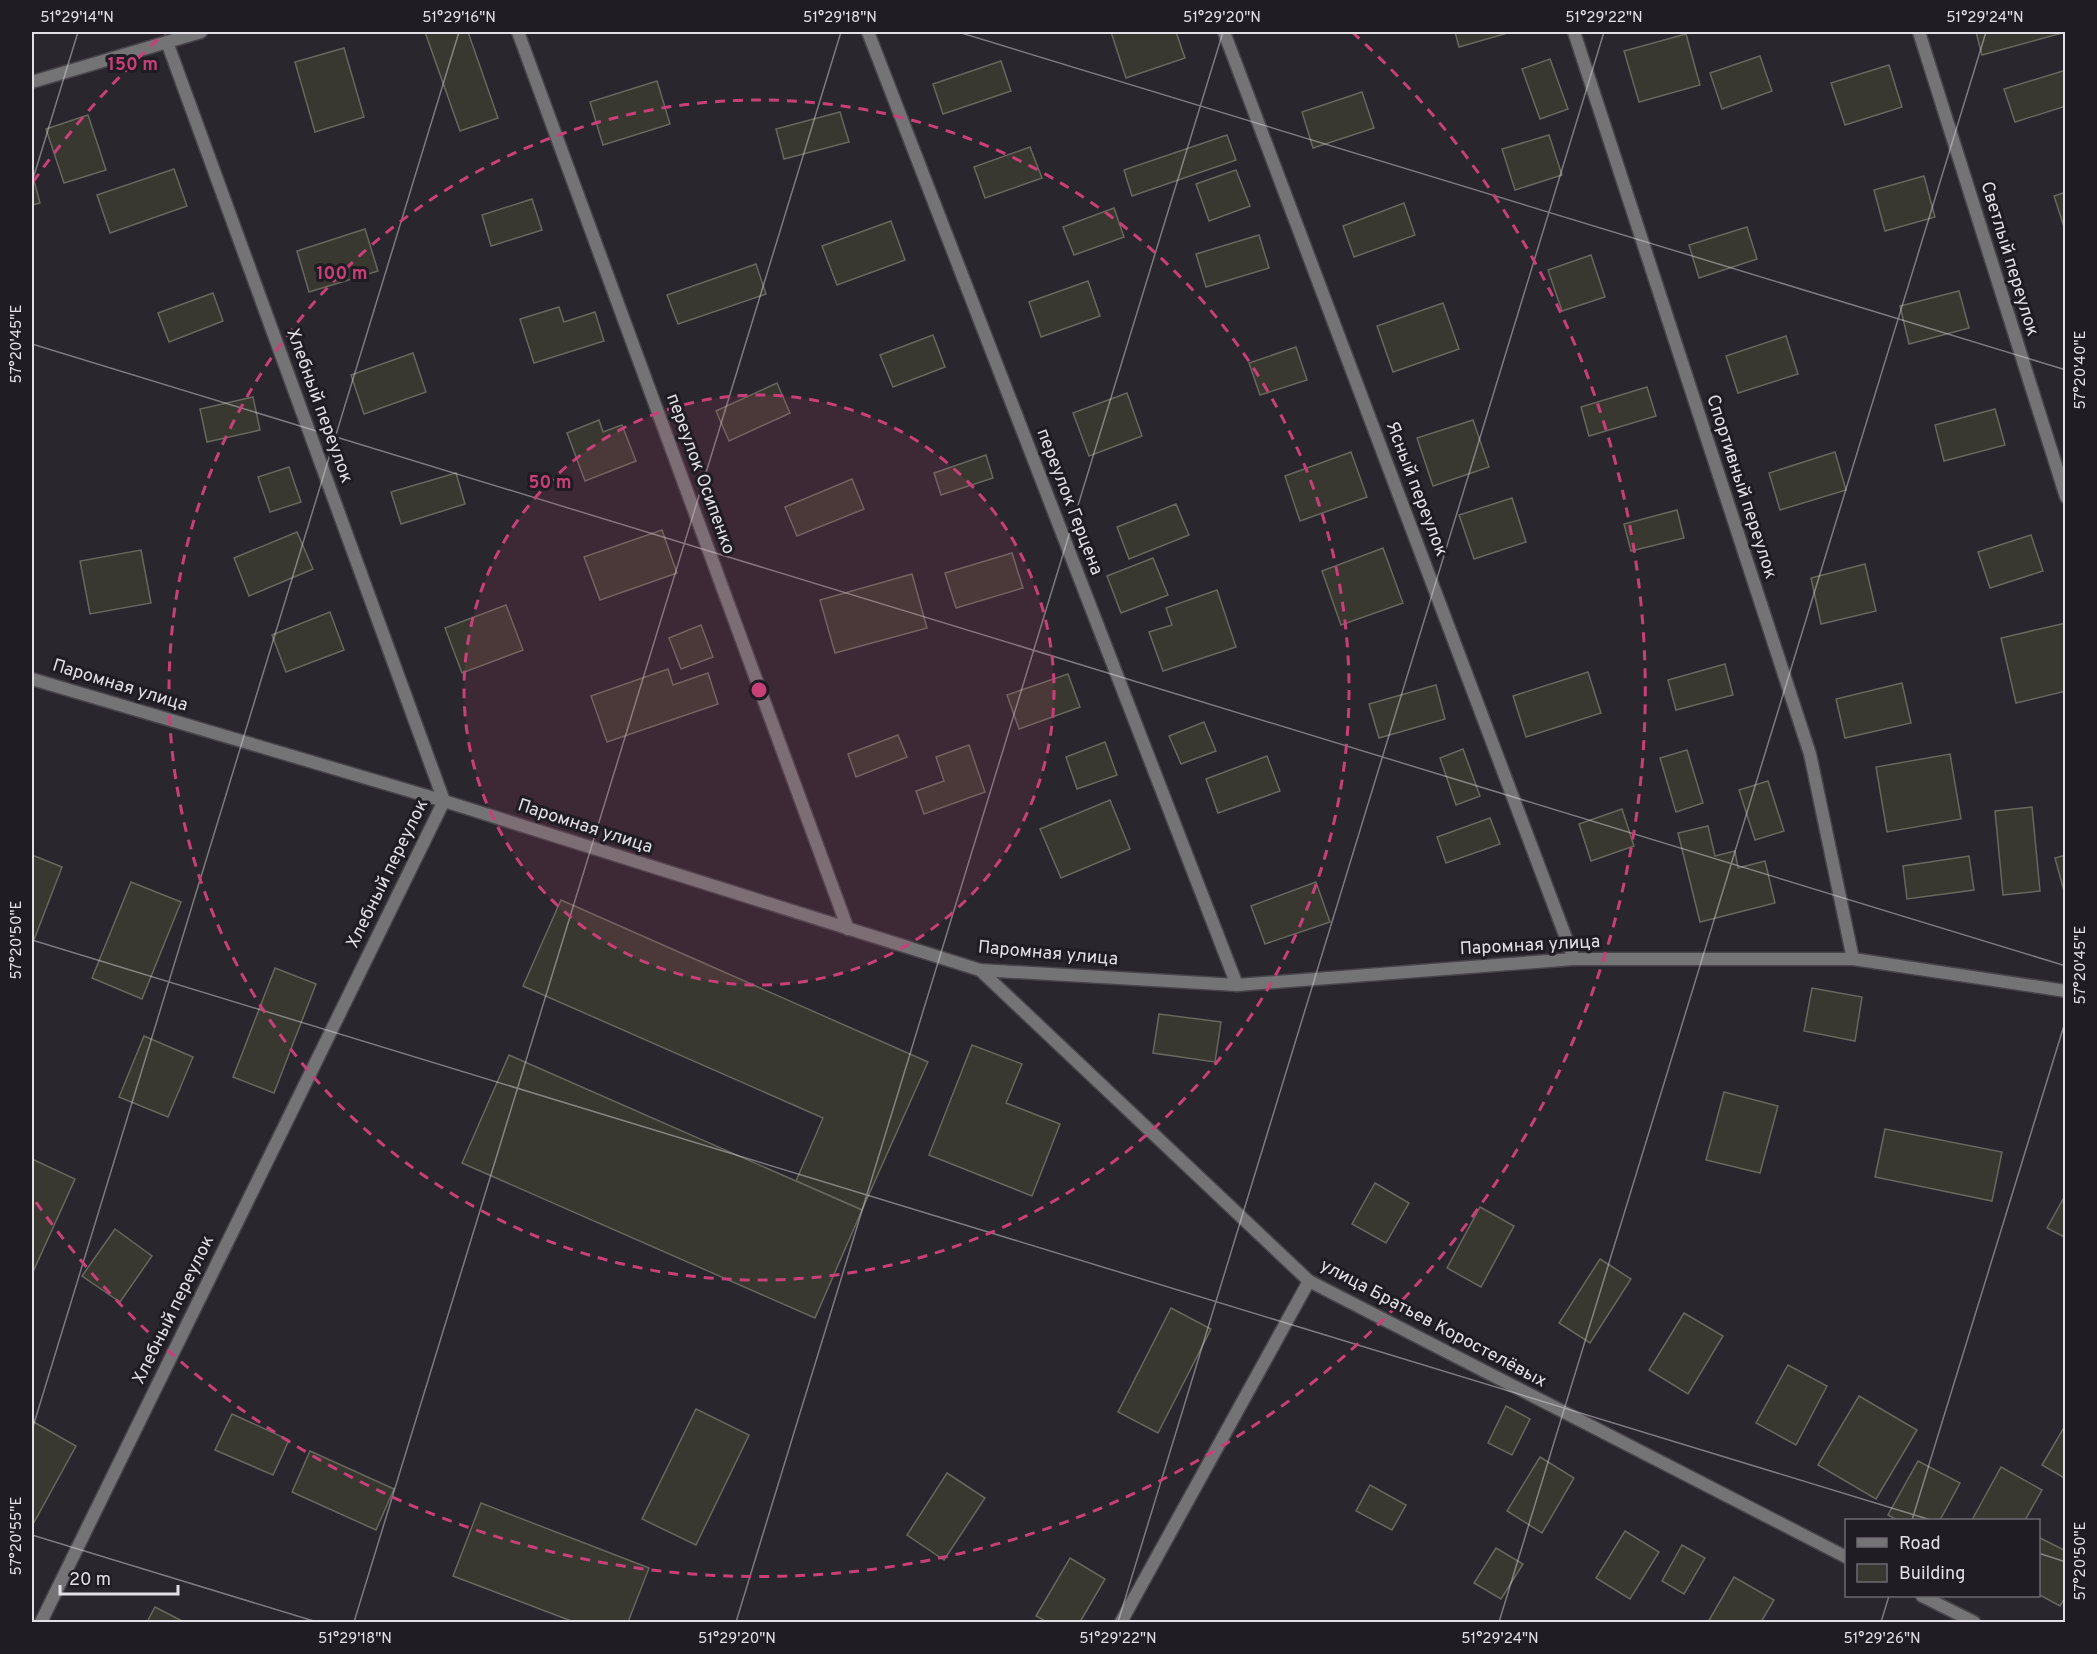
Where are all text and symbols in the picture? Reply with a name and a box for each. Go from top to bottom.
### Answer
text: 51°29'14"N [40,9,114,28]
text: 51°29'16"N [422,9,496,28]
text: 51°29'18"N [803,9,877,28]
text: 51°29'20"N [1183,9,1261,28]
text: 51°29'22"N [1565,9,1643,28]
text: 51°29'24"N [1946,9,2024,28]
text: 150 m [108,54,158,77]
street label: Светлый переулок [1974,179,2044,339]
text: 100 m [316,263,368,286]
text: 57°20'45"E [8,305,27,383]
street label: Хлебный переулок [280,326,358,486]
text: 57°20'40"E [2072,330,2091,410]
street label: переулок Осипенко [660,390,740,558]
street label: Спортивный переулок [1700,392,1782,582]
street label: Ясный переулок [1380,418,1452,560]
street label: переулок Герцена [1030,425,1108,579]
text: 50 m [528,472,572,495]
street label: Паромная улица [49,654,191,718]
centre of rings [749,680,769,700]
street label: Паромная улица [515,794,655,860]
street label: Хлебный переулок [342,796,434,952]
text: 57°20'50"E [8,900,27,980]
text: 57°20'45"E [2072,926,2091,1004]
street label: Паромная улица [1459,931,1601,961]
street label: Паромная улица [977,936,1119,972]
street label: Хлебный переулок [128,1232,220,1388]
street label: улица Братьев Коростелёвых [1316,1254,1550,1394]
text: 57°20'55"E [8,1497,27,1575]
legend [1845,1519,2040,1597]
text: 57°20'50"E [2072,1521,2091,1601]
text: Road [1899,1533,1941,1556]
scale bar [60,1558,178,1596]
text: Building [1899,1563,1965,1586]
text: 20 m [69,1569,111,1592]
text: 51°29'18"N [318,1630,392,1649]
text: 51°29'20"N [698,1630,776,1649]
text: 51°29'22"N [1079,1630,1157,1649]
text: 51°29'24"N [1461,1630,1539,1649]
text: 51°29'26"N [1843,1630,1921,1649]

